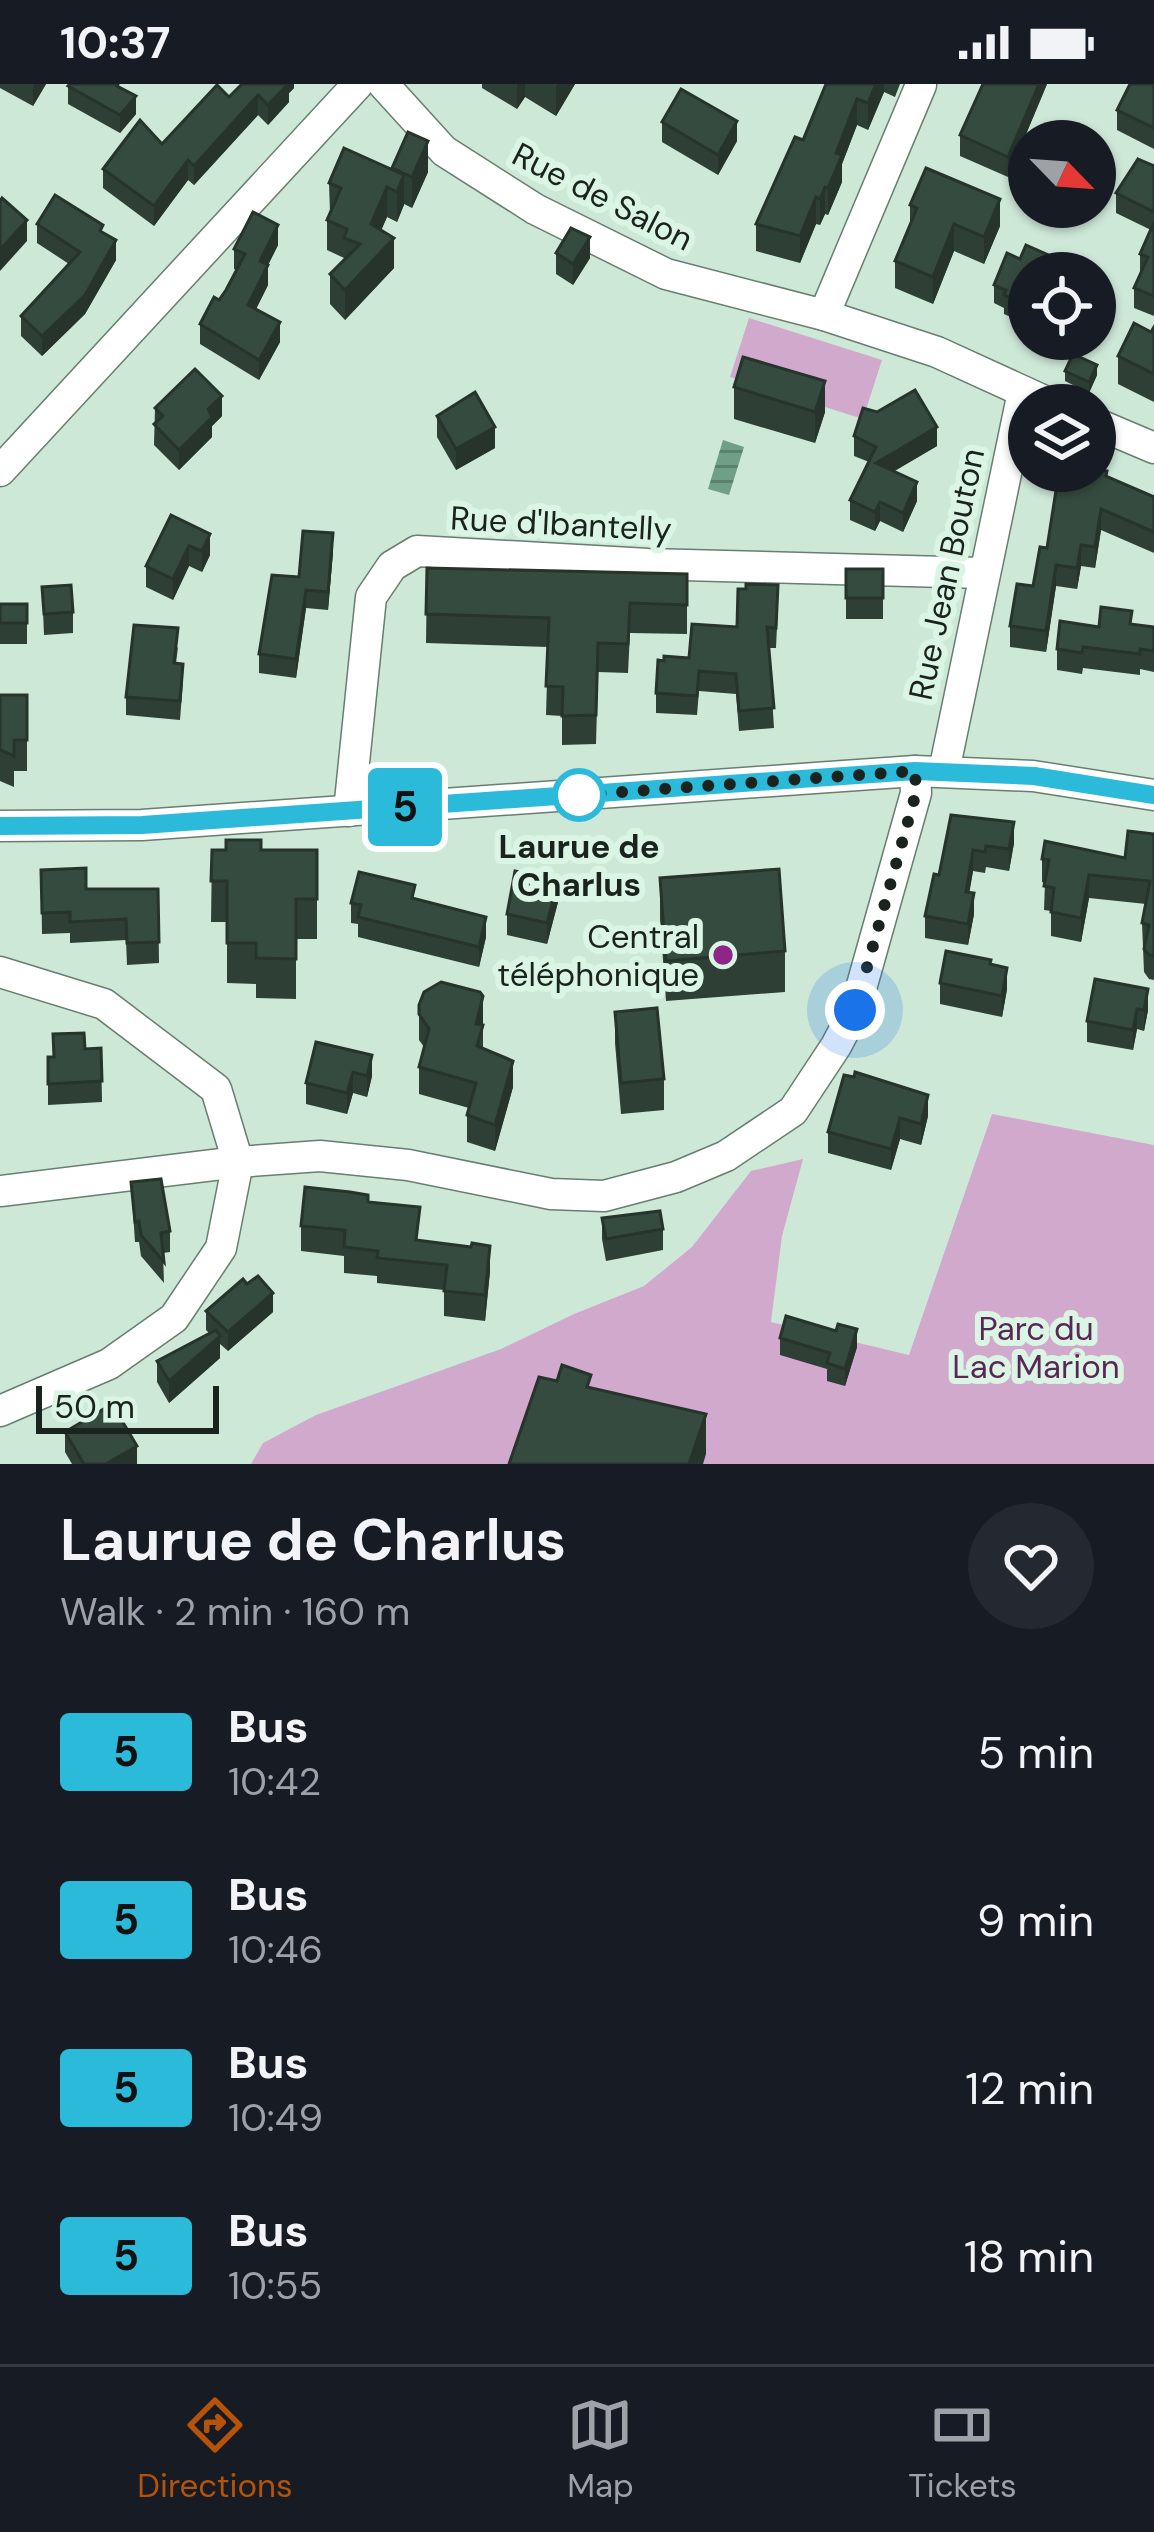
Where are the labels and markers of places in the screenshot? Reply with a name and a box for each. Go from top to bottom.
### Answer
marker: Laurue de Charlus [554,770,604,820]
place label: Laurue de Charlus [498,825,660,906]
place label: Central téléphonique [497,915,699,996]
marker: Central téléphonique [710,942,736,968]

